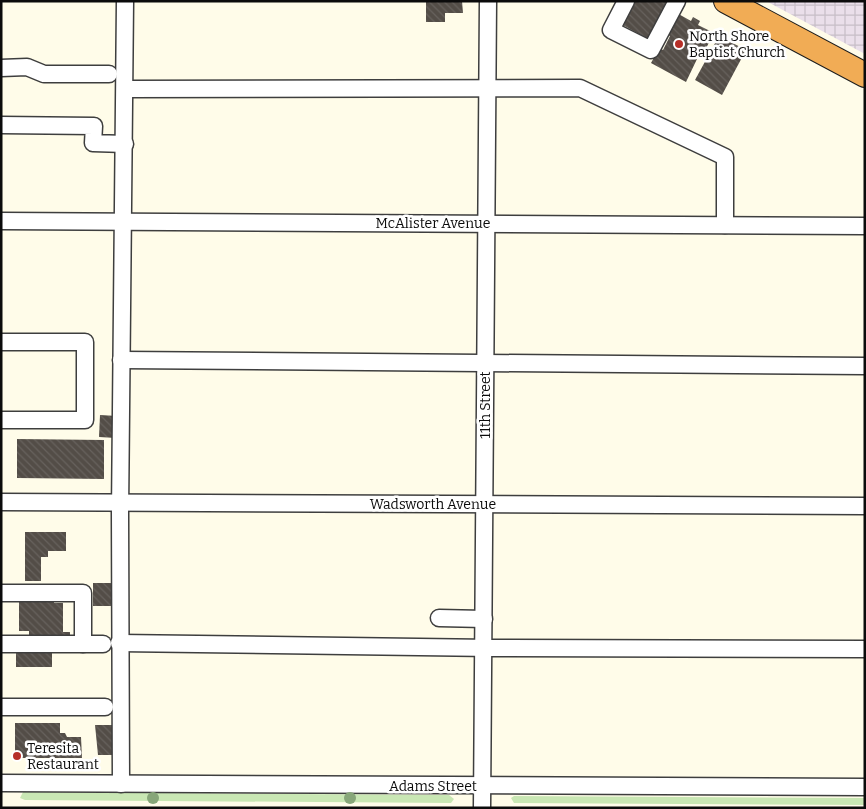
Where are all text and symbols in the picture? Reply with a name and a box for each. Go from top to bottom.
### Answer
place label: North Shore Baptist Church [689,28,785,61]
marker: North Shore Baptist Church [673,38,685,50]
street label: McAlister Avenue [376,215,490,232]
street label: 11th Street [477,371,494,439]
street label: Wadsworth Avenue [370,496,496,513]
place label: Teresita Restaurant [27,740,99,773]
marker: Teresita Restaurant [11,750,23,762]
street label: Adams Street [389,778,477,795]

